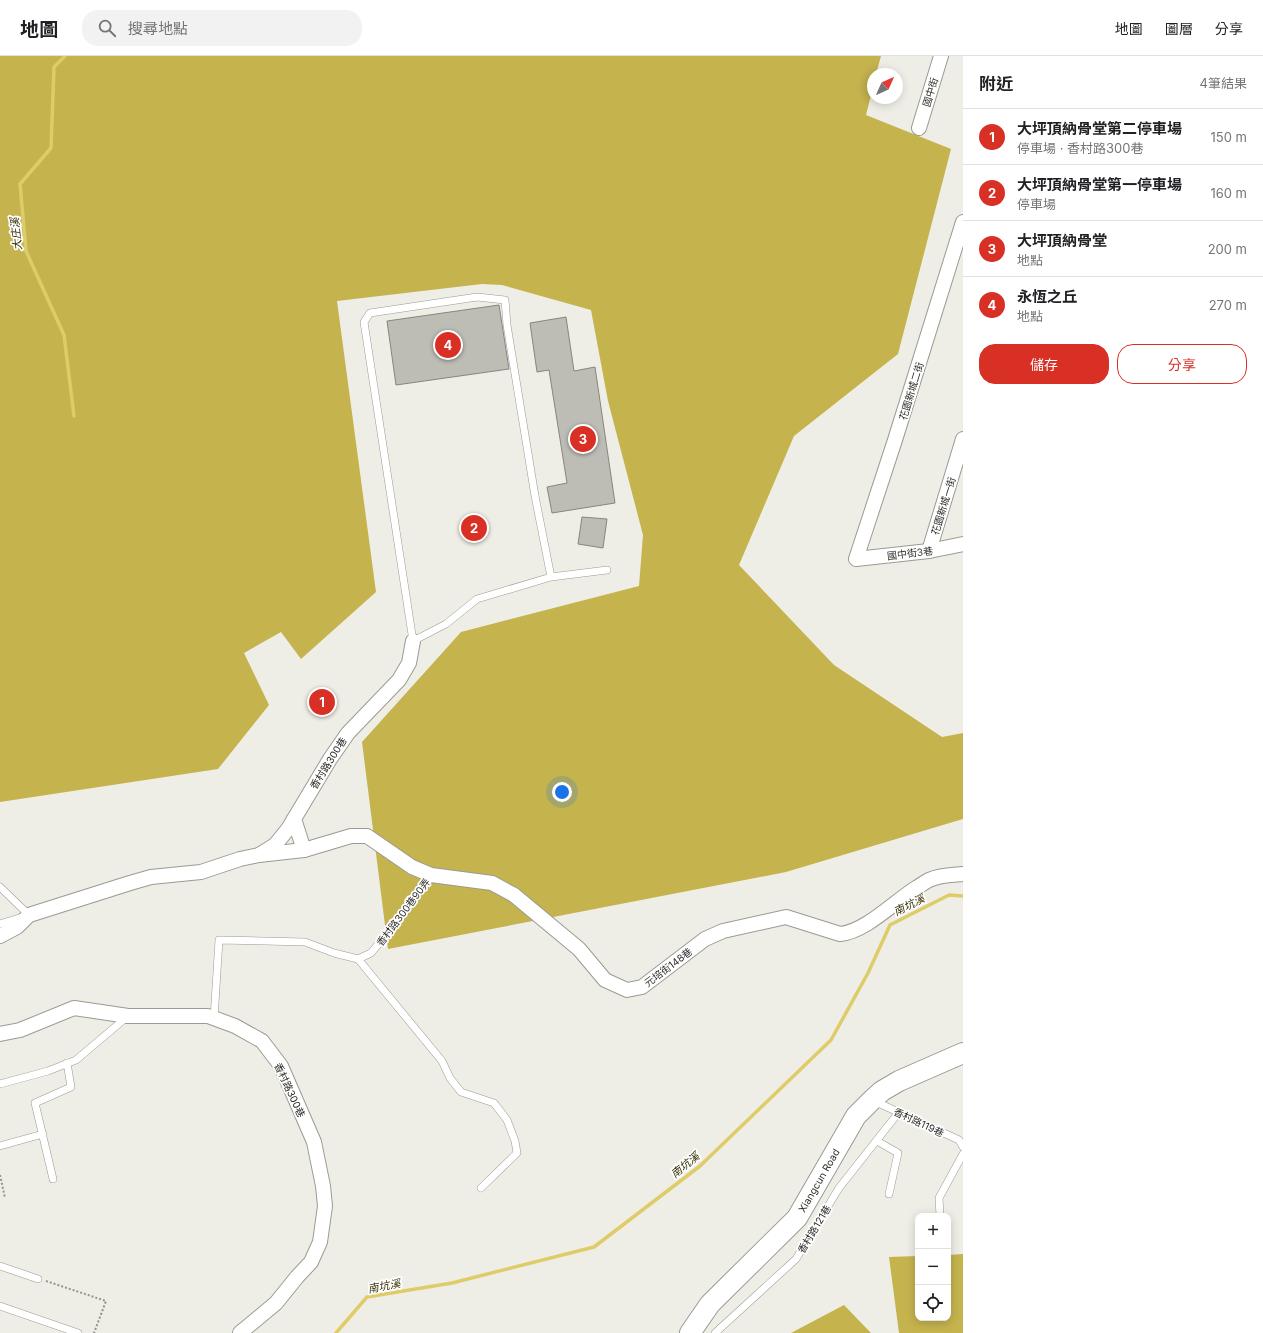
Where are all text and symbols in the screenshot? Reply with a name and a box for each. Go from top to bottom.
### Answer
search box [82,10,362,46]
icon: search [96,17,118,39]
text: 地圖 [20,18,58,41]
text: 搜尋地點 [128,19,188,38]
text: 地圖 [1115,20,1143,37]
text: 圖層 [1165,20,1193,37]
text: 分享 [1215,20,1243,37]
north arrow [867,68,903,104]
text: 附近 [979,74,1013,94]
text: 4筆結果 [1200,75,1247,91]
street label: 國中街 [920,76,940,108]
text: 大坪頂納骨堂第二停車場 [1017,119,1182,138]
text: 1 [989,129,995,145]
text: 150 m [1211,129,1247,145]
text: 停車場 · 香村路300巷 [1017,140,1144,156]
text: 大坪頂納骨堂第一停車場 [1017,175,1182,194]
text: 2 [988,185,996,201]
text: 160 m [1210,185,1247,201]
text: 停車場 [1017,196,1056,212]
water label: 大庄溪 [7,215,25,251]
text: 大坪頂納骨堂 [1017,231,1107,250]
text: 3 [988,241,996,257]
text: 200 m [1208,241,1247,257]
text: 地點 [1017,252,1043,268]
text: 永恆之丘 [1017,287,1077,306]
text: 4 [988,297,996,313]
text: 270 m [1209,297,1247,313]
text: 地點 [1017,308,1043,324]
pin: 4 [435,330,461,360]
button: 儲存 [979,344,1109,384]
button: 分享 [1117,344,1247,384]
street label: 花園新城二街 [896,361,926,421]
pin: 3 [570,424,596,454]
street label: 花園新城一街 [928,476,958,536]
pin: 2 [461,513,487,543]
street label: 國中街3巷 [886,544,934,562]
pin: 1 [309,687,335,717]
street label: 香村路300巷 [307,735,349,791]
your location [552,782,572,802]
street label: 香村路300巷90弄 [374,876,432,948]
water label: 南坑溪 [891,890,929,919]
street label: 元培街148巷 [642,945,694,989]
street label: 香村路300巷 [272,1061,308,1119]
street label: 香村路119巷 [892,1105,946,1139]
street label: Xiangcun Road [796,1146,842,1214]
water label: 南坑溪 [668,1148,704,1181]
street label: 香村路121巷 [795,1203,833,1255]
map controls [915,1213,951,1321]
button: + [915,1213,951,1249]
button: − [915,1249,951,1285]
water label: 南坑溪 [366,1276,403,1296]
button: locate [915,1285,951,1321]

